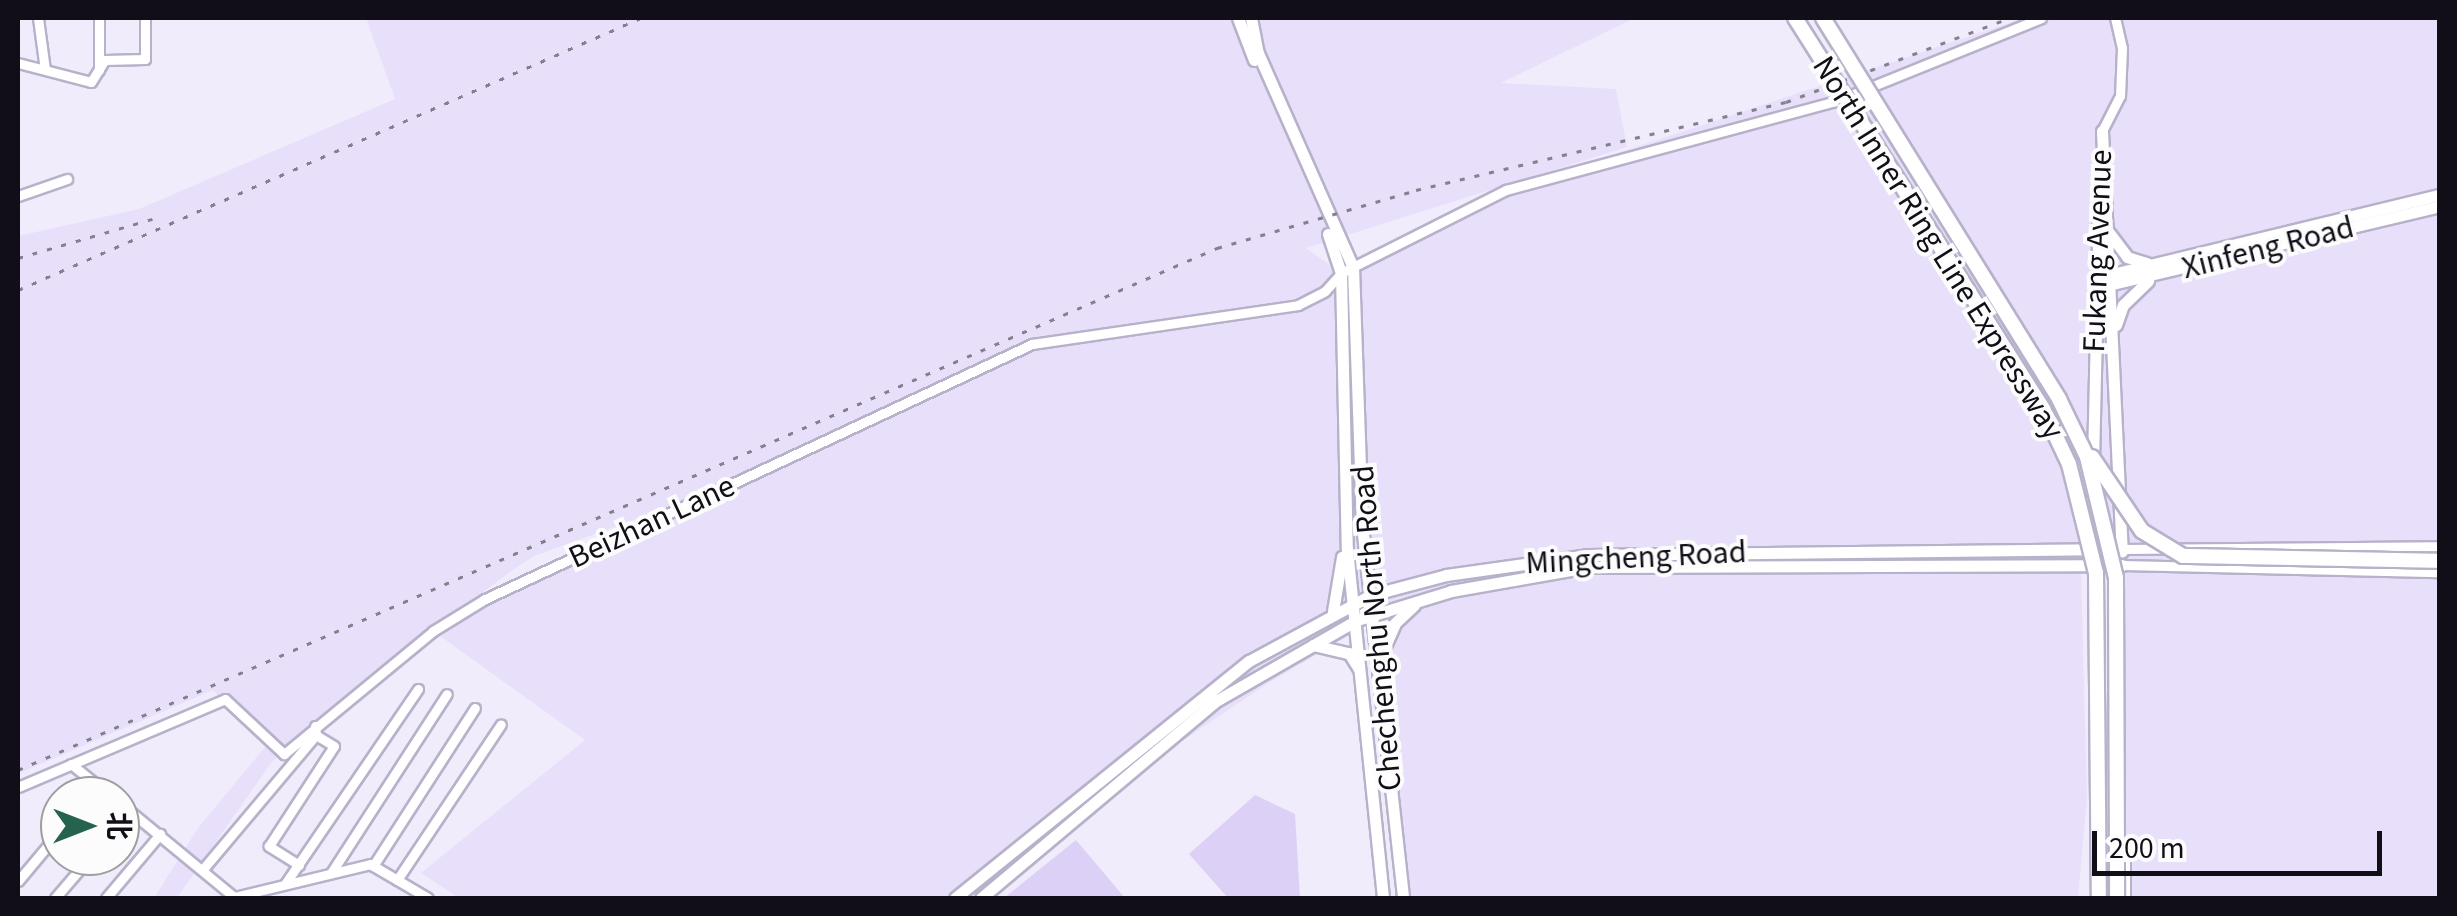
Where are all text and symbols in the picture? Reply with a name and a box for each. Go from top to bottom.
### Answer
street label: North Inner Ring Line Expressway [1804,49,2072,447]
street label: Fukang Avenue [2075,149,2121,353]
street label: Xinfeng Road [2178,208,2358,288]
street label: Chechenghu North Road [1344,464,1410,792]
street label: Beizhan Lane [563,467,741,577]
street label: Mingcheng Road [1525,533,1747,583]
north arrow [40,776,140,876]
scale bar [2097,811,2387,873]
text: 北 [98,812,138,840]
text: 200 m [2109,827,2185,870]

